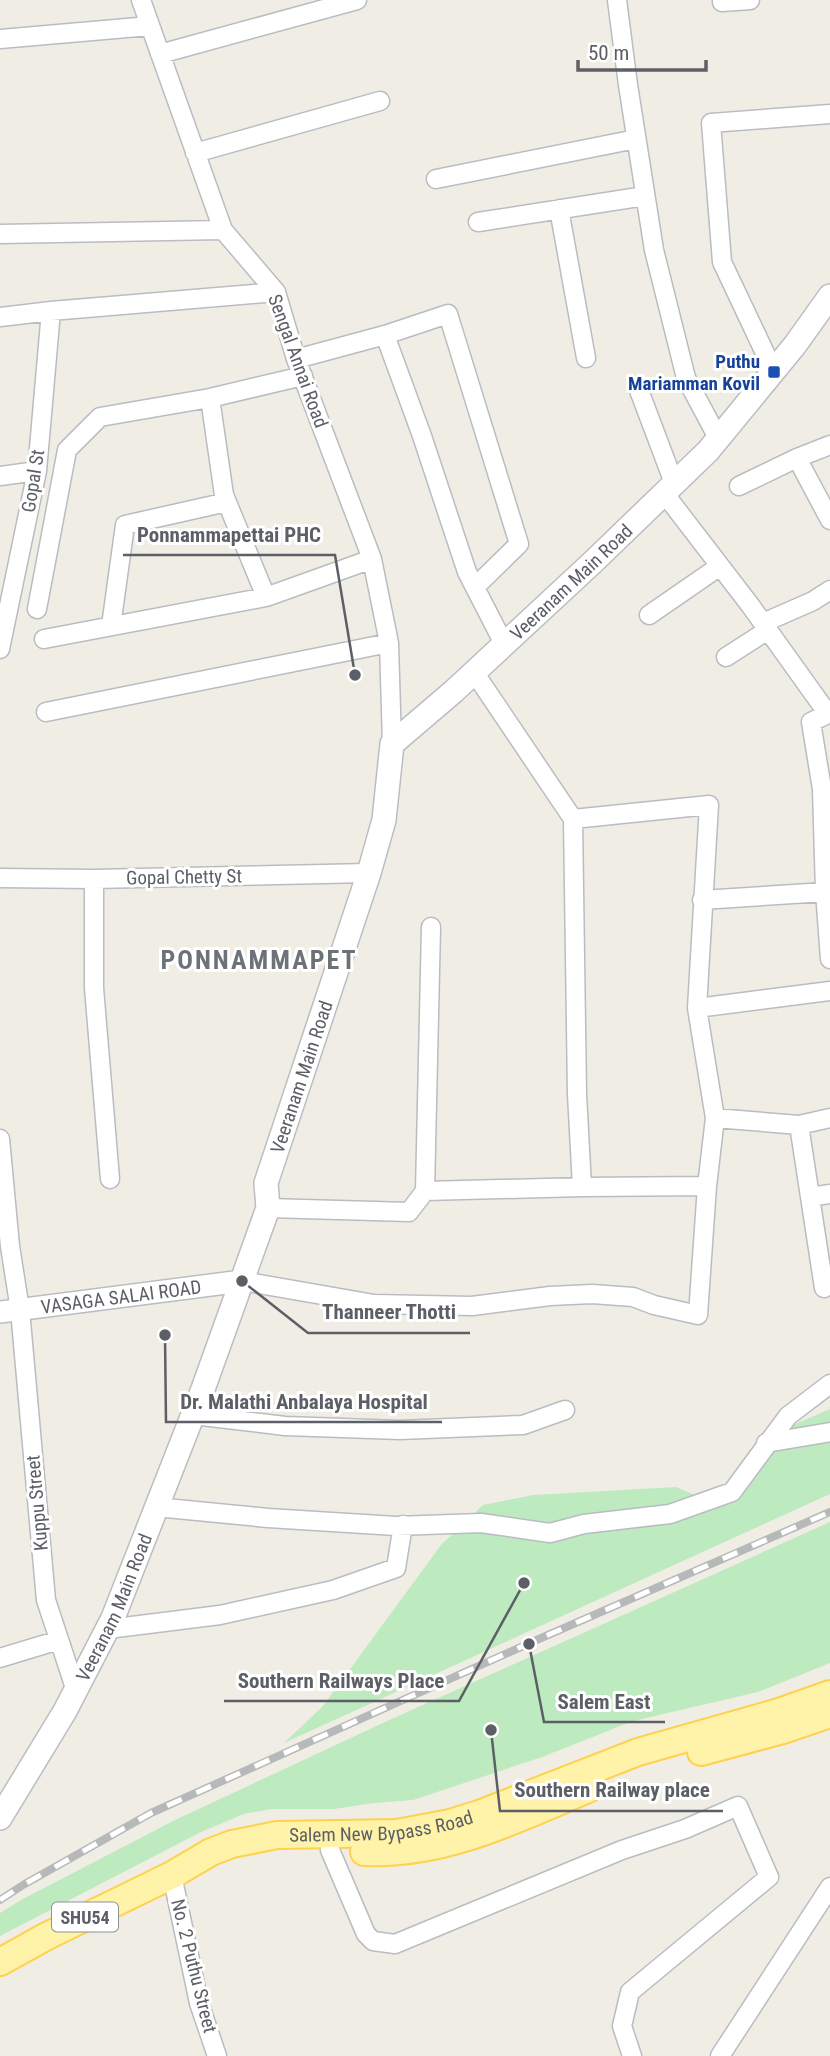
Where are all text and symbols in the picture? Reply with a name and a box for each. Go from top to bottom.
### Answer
scale bar [578,28,706,72]
text: 50 m [588,41,629,65]
street label: Sengal Annai Road [263,291,333,431]
place label: Puthu Mariamman Kovil [628,350,760,395]
marker: Puthu Mariamman Kovil [766,364,782,380]
street label: Gopal St [17,448,49,514]
callout: Ponnammapettai PHC [123,513,335,555]
street label: Veeranam Main Road [505,519,637,645]
text: Ponnammapettai PHC [137,523,321,547]
street label: Gopal Chetty St [126,864,242,890]
district label: PONNAMMAPET [160,945,358,975]
street label: Veeranam Main Road [265,998,337,1156]
street label: VASAGA SALAI ROAD [39,1275,203,1318]
callout: Thanneer Thotti [308,1291,470,1333]
text: Thanneer Thotti [322,1300,456,1324]
callout: Dr. Malathi Anbalaya Hospital [166,1380,442,1422]
text: Dr. Malathi Anbalaya Hospital [180,1390,428,1414]
street label: Kuppu Street [21,1454,53,1552]
street label: Veeranam Main Road [71,1530,157,1685]
callout: Southern Railways Place [224,1659,459,1701]
text: Southern Railways Place [238,1669,444,1693]
callout: Salem East [544,1680,665,1722]
text: Salem East [557,1690,651,1714]
callout: Southern Railway place [500,1769,723,1811]
text: Southern Railway place [514,1778,710,1802]
street label: Salem New Bypass Road [289,1805,475,1846]
street label: No. 2 Puthu Street [166,1897,222,2035]
road number: SHU54 [52,1902,118,1931]

